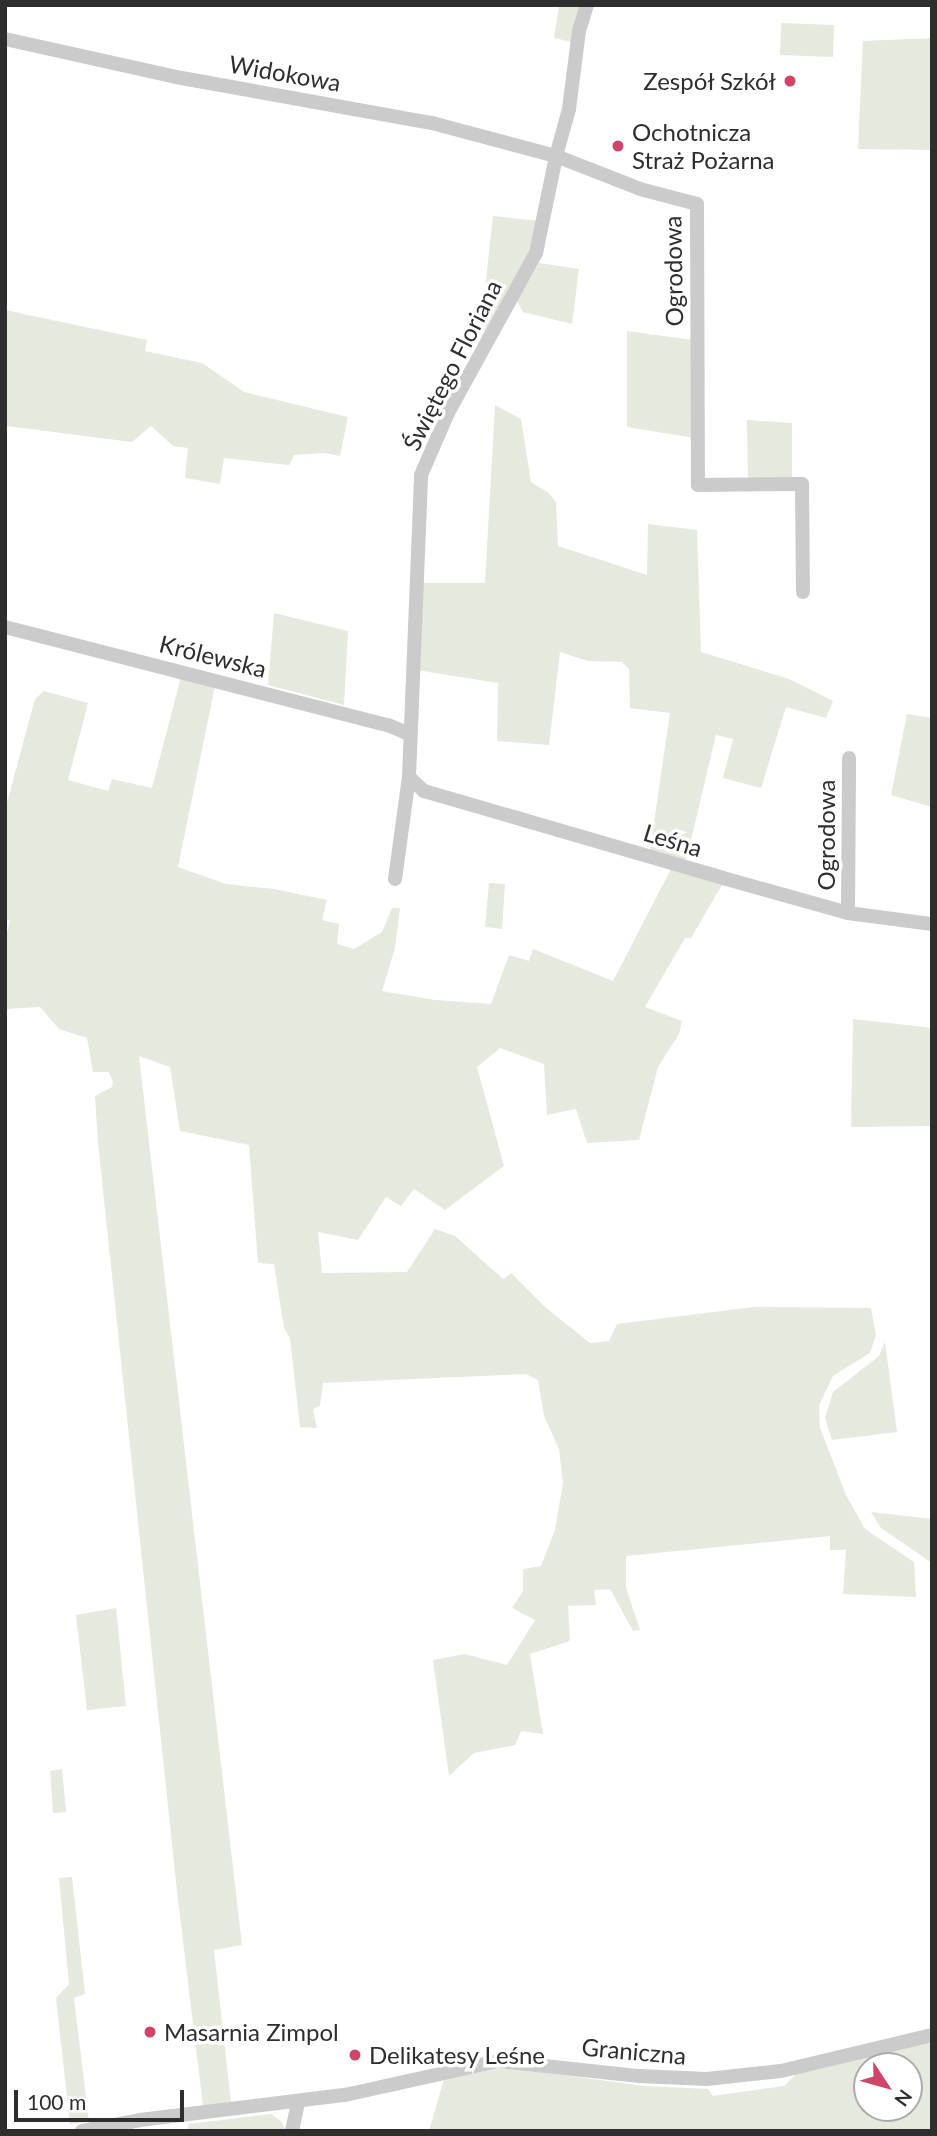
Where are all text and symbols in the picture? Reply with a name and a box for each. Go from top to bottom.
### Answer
street label: Widokowa [227,49,343,97]
place label: Zespół Szkół [642,67,776,95]
marker: Zespół Szkół [782,73,798,89]
place label: Ochotnicza Straż Pożarna [632,118,775,174]
marker: Ochotnicza Straż Pożarna [610,138,626,154]
street label: Ogrodowa [658,215,688,327]
street label: Świętego Floriana [397,275,507,455]
street label: Królewska [157,629,269,683]
street label: Ogrodowa [812,780,840,890]
street label: Leśna [640,817,706,863]
place label: Masarnia Zimpol [164,2018,339,2046]
marker: Masarnia Zimpol [142,2024,158,2040]
street label: Graniczna [581,2032,687,2070]
place label: Delikatesy Leśne [369,2041,546,2069]
marker: Delikatesy Leśne [347,2047,363,2063]
north arrow [853,2052,923,2122]
scale bar [18,2076,187,2120]
text: N [890,2086,917,2111]
text: 100 m [27,2089,86,2114]

